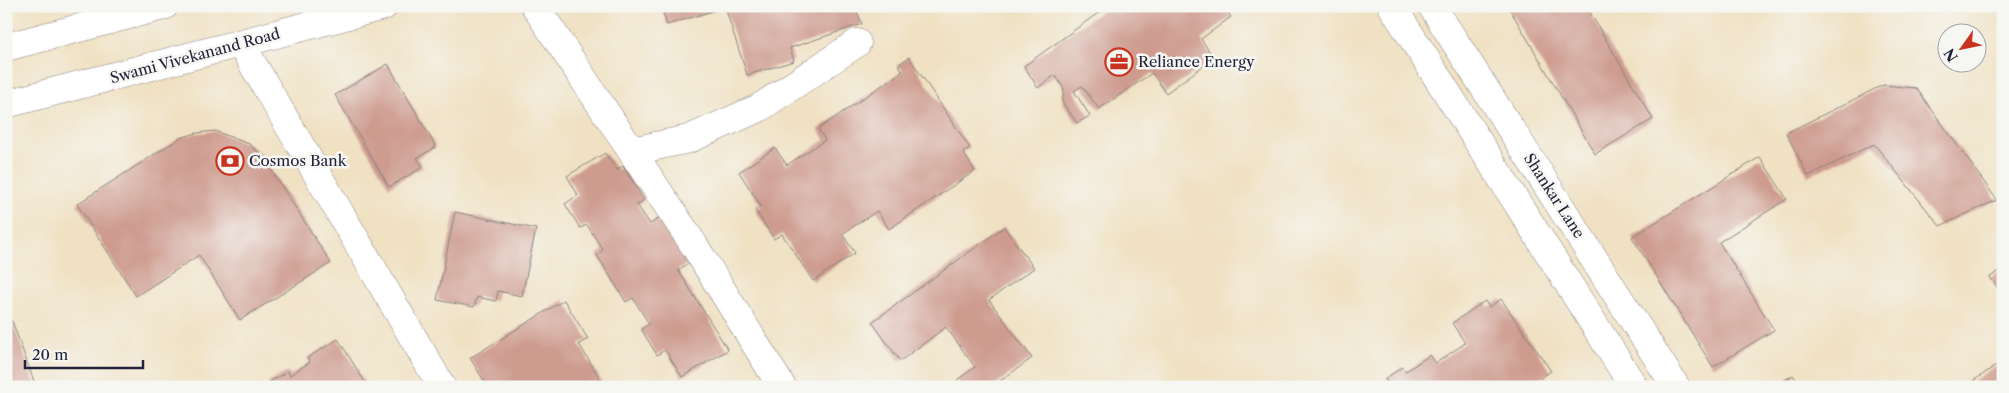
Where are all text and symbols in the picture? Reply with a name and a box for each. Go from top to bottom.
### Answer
north arrow [1936,22,1986,72]
street label: Swami Vivekanand Road [108,24,282,87]
text: N [1940,45,1962,65]
office icon: Reliance Energy [1104,47,1134,77]
place label: Reliance Energy [1138,52,1255,71]
bank icon: Cosmos Bank [215,146,245,176]
street label: Shankar Lane [1520,150,1589,242]
place label: Cosmos Bank [249,151,348,170]
scale bar [25,338,142,370]
text: 20 m [32,345,68,364]

